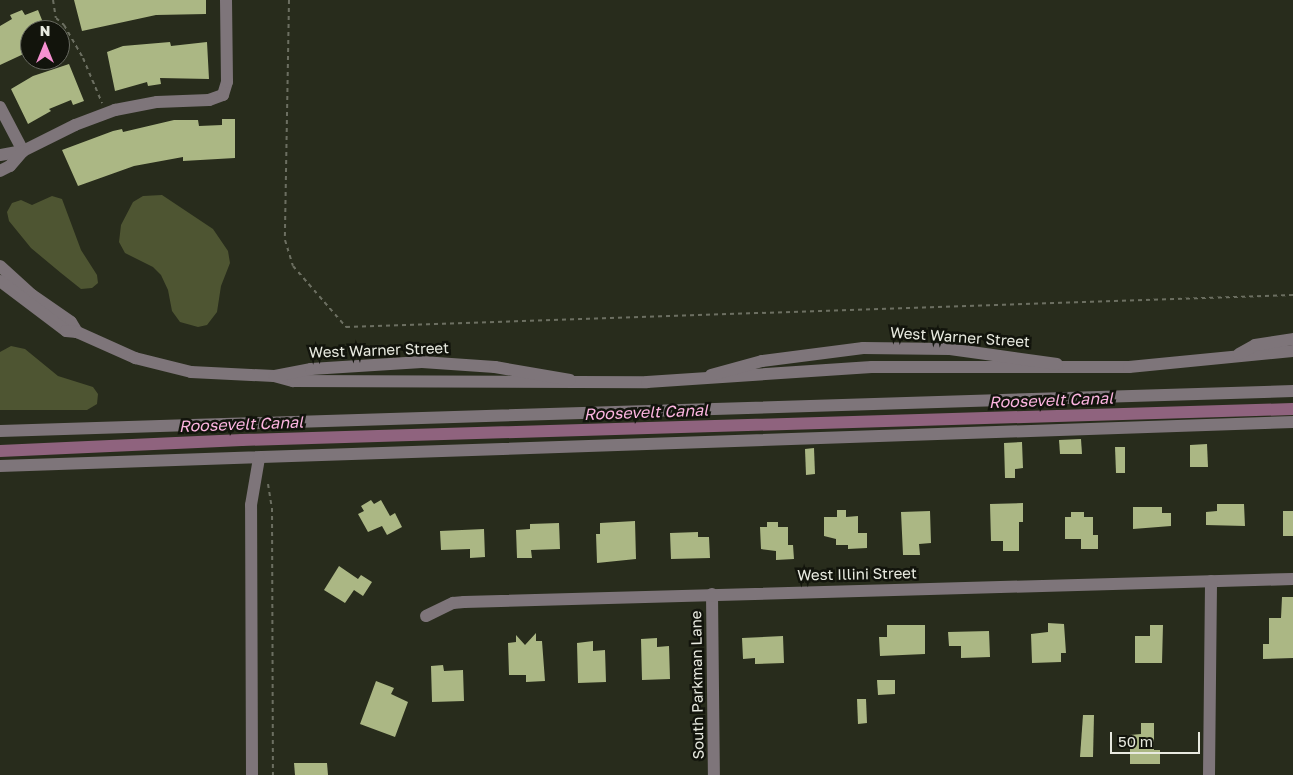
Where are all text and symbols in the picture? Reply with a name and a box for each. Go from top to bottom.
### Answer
north arrow [20,20,70,70]
text: N [40,22,50,39]
street label: West Warner Street [889,323,1031,351]
street label: West Warner Street [309,339,449,361]
water label: Roosevelt Canal [989,388,1113,412]
water label: Roosevelt Canal [584,400,708,424]
water label: Roosevelt Canal [179,412,303,436]
street label: West Illini Street [797,564,917,584]
street label: South Parkman Lane [687,610,707,760]
scale bar [1113,722,1203,754]
text: 50 m [1118,732,1153,750]

